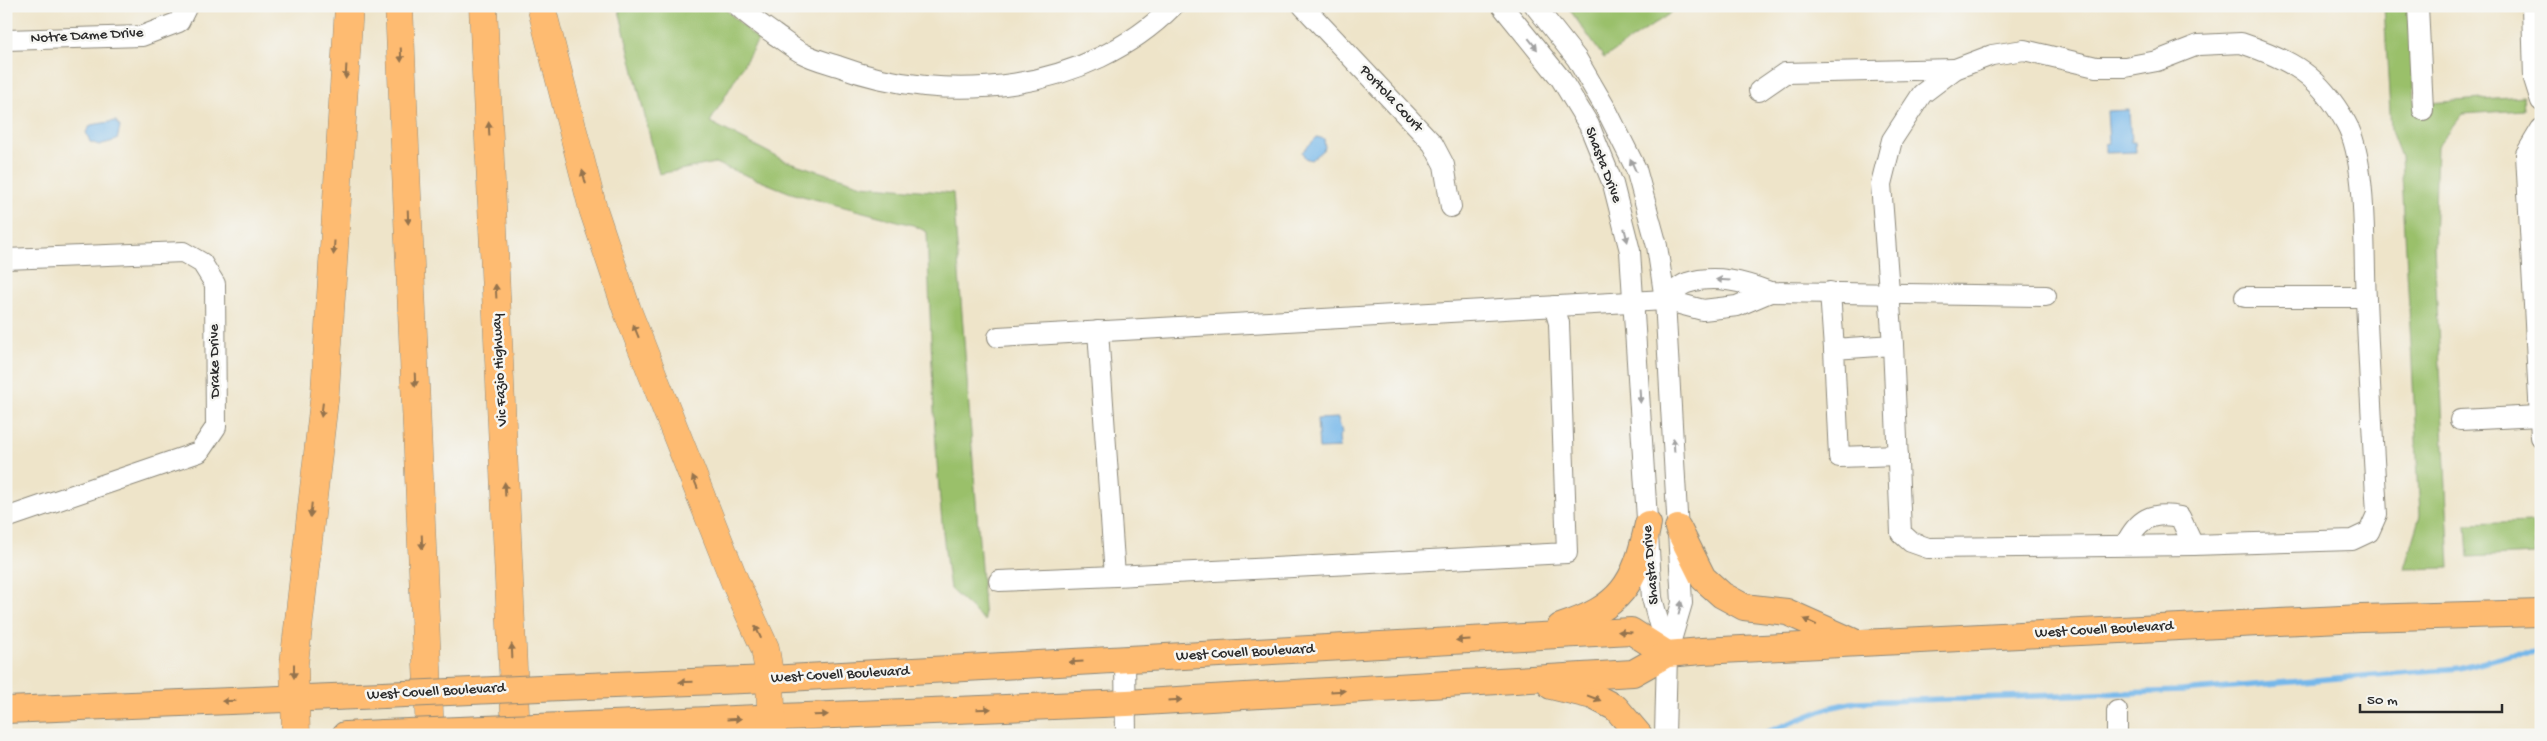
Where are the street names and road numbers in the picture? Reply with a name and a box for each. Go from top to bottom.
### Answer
street label: Notre Dame Drive [30,24,144,48]
street label: Portola Court [1355,61,1428,138]
street label: Shasta Drive [1580,125,1626,206]
street label: Vic Fazio Highway [488,312,512,428]
street label: Drake Drive [205,324,225,399]
street label: Shasta Drive [1639,524,1663,605]
street label: West Covell Boulevard [2034,617,2175,643]
street label: West Covell Boulevard [1175,640,1316,666]
street label: West Covell Boulevard [770,662,911,688]
street label: West Covell Boulevard [366,679,507,705]

